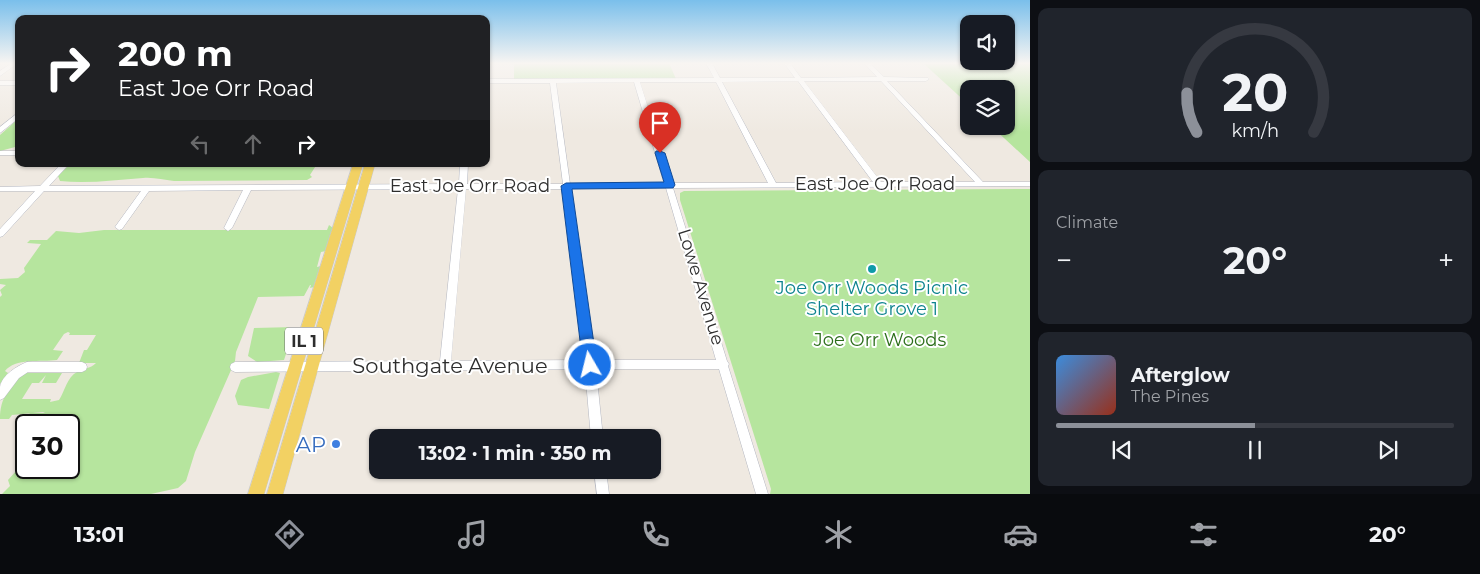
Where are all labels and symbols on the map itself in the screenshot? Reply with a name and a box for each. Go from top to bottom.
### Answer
pin [639,102,681,153]
street label: East Joe Orr Road [795,173,955,195]
street label: East Joe Orr Road [390,175,550,197]
street label: Lowe Avenue [673,226,729,348]
marker: Joe Orr Woods Picnic Shelter Grove 1 [866,263,878,275]
place label: Joe Orr Woods Picnic Shelter Grove 1 [775,277,968,320]
road number: IL 1 [285,328,323,354]
park label: Joe Orr Woods [813,329,947,351]
position arrow [563,338,615,390]
street label: Southgate Avenue [352,353,548,378]
speed limit sign: 30 [15,414,80,479]
place label: AP [296,432,326,457]
marker: AP [330,438,342,450]

